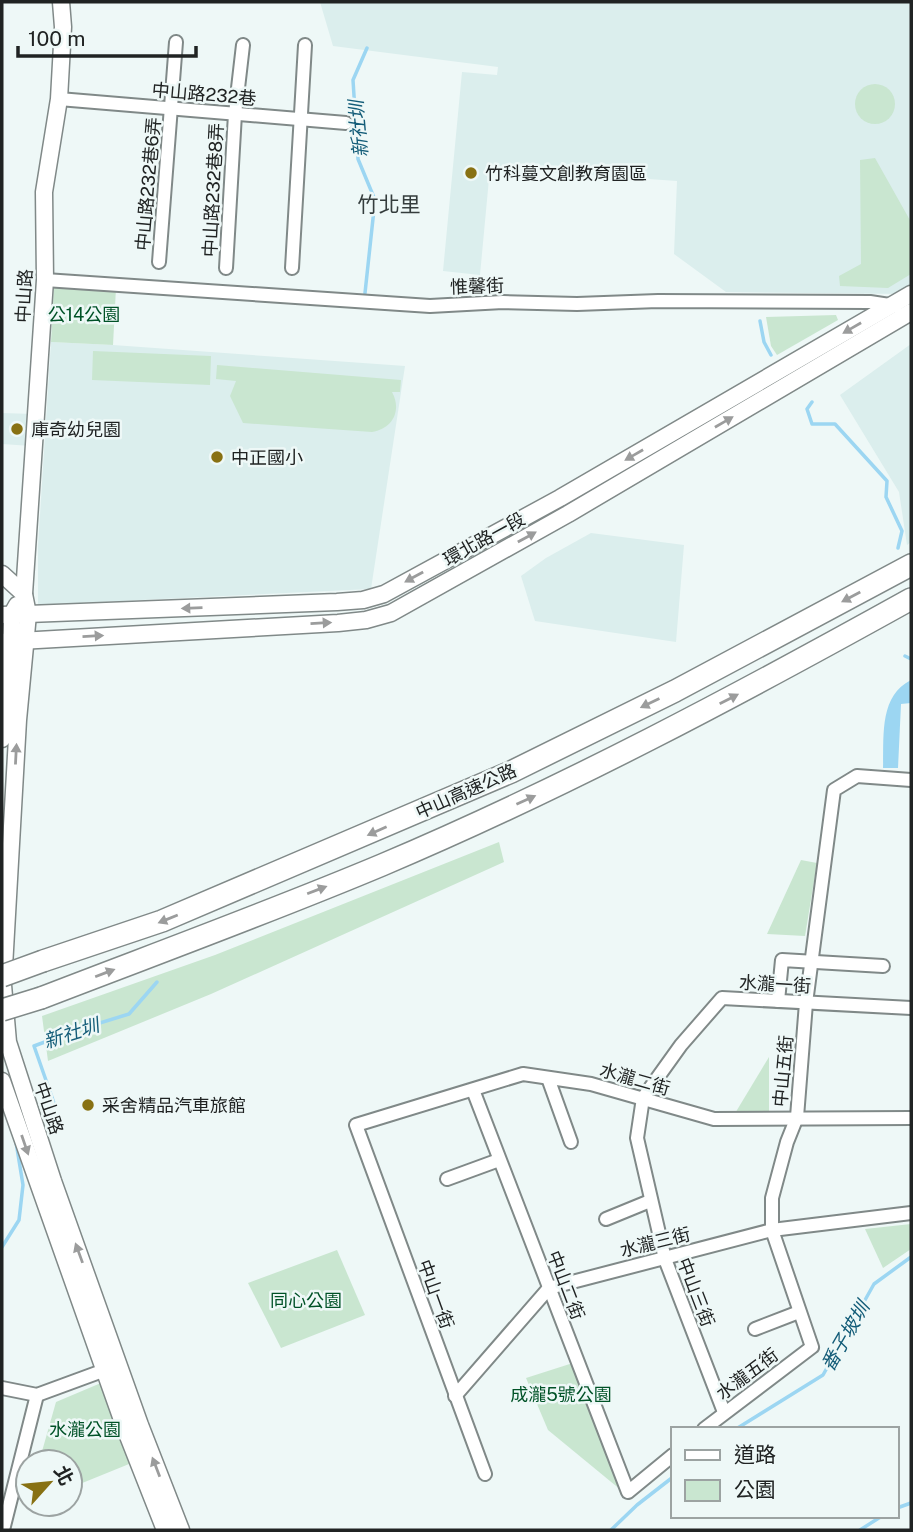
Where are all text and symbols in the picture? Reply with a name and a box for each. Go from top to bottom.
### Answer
scale bar [18,14,196,58]
text: 100 m [28,26,85,51]
street label: 中山路232巷 [151,79,257,109]
water label: 新社圳 [344,97,371,158]
street label: 中山路232巷6弄 [132,116,164,252]
street label: 中山路232巷8弄 [199,122,227,258]
place label: 竹科蔓文創教育園區 [485,163,647,184]
marker: 竹科蔓文創教育園區 [463,165,479,181]
district label: 竹北里 [358,192,421,217]
street label: 中山路 [12,268,36,324]
street label: 惟馨街 [450,275,504,297]
park label: 公14公園 [48,304,120,325]
one-way arrow [842,322,862,334]
one-way arrow [714,416,733,429]
place label: 庫奇幼兒園 [31,419,121,440]
marker: 庫奇幼兒園 [9,421,25,437]
place label: 中正國小 [231,447,303,468]
one-way arrow [624,448,644,460]
marker: 中正國小 [209,449,225,465]
street label: 環北路一段 [440,508,528,570]
one-way arrow [518,531,537,543]
one-way arrow [404,571,424,583]
one-way arrow [841,591,861,603]
one-way arrow [180,602,202,613]
one-way arrow [310,618,332,629]
one-way arrow [83,630,105,641]
one-way arrow [719,694,739,705]
one-way arrow [640,697,660,709]
one-way arrow [11,743,22,765]
street label: 中山高速公路 [412,759,520,823]
one-way arrow [515,794,536,805]
one-way arrow [367,826,388,837]
one-way arrow [306,885,327,896]
one-way arrow [157,913,178,924]
one-way arrow [94,967,115,978]
street label: 水瀧一街 [738,972,812,996]
water label: 新社圳 [40,1013,104,1052]
street label: 中山五街 [769,1034,797,1108]
street label: 水瀧二街 [598,1059,672,1099]
street label: 中山路 [30,1079,68,1137]
place label: 采舍精品汽車旅館 [102,1095,246,1116]
marker: 采舍精品汽車旅館 [80,1097,96,1113]
one-way arrow [20,1135,31,1156]
street label: 水瀧三街 [618,1223,692,1261]
one-way arrow [73,1242,84,1263]
street label: 中山二街 [543,1248,589,1322]
street label: 中山三街 [673,1255,719,1329]
street label: 中山一街 [414,1257,458,1331]
park label: 同心公園 [270,1290,342,1311]
water label: 番子坡圳 [816,1295,875,1374]
street label: 水瀧五街 [712,1344,782,1404]
park label: 成瀧5號公園 [510,1384,612,1405]
park label: 水瀧公園 [49,1419,121,1440]
legend [671,1427,899,1518]
text: 道路 [734,1442,776,1467]
north arrow [14,1448,84,1518]
one-way arrow [151,1456,162,1477]
text: 北 [50,1462,78,1489]
text: 公園 [734,1477,776,1502]

